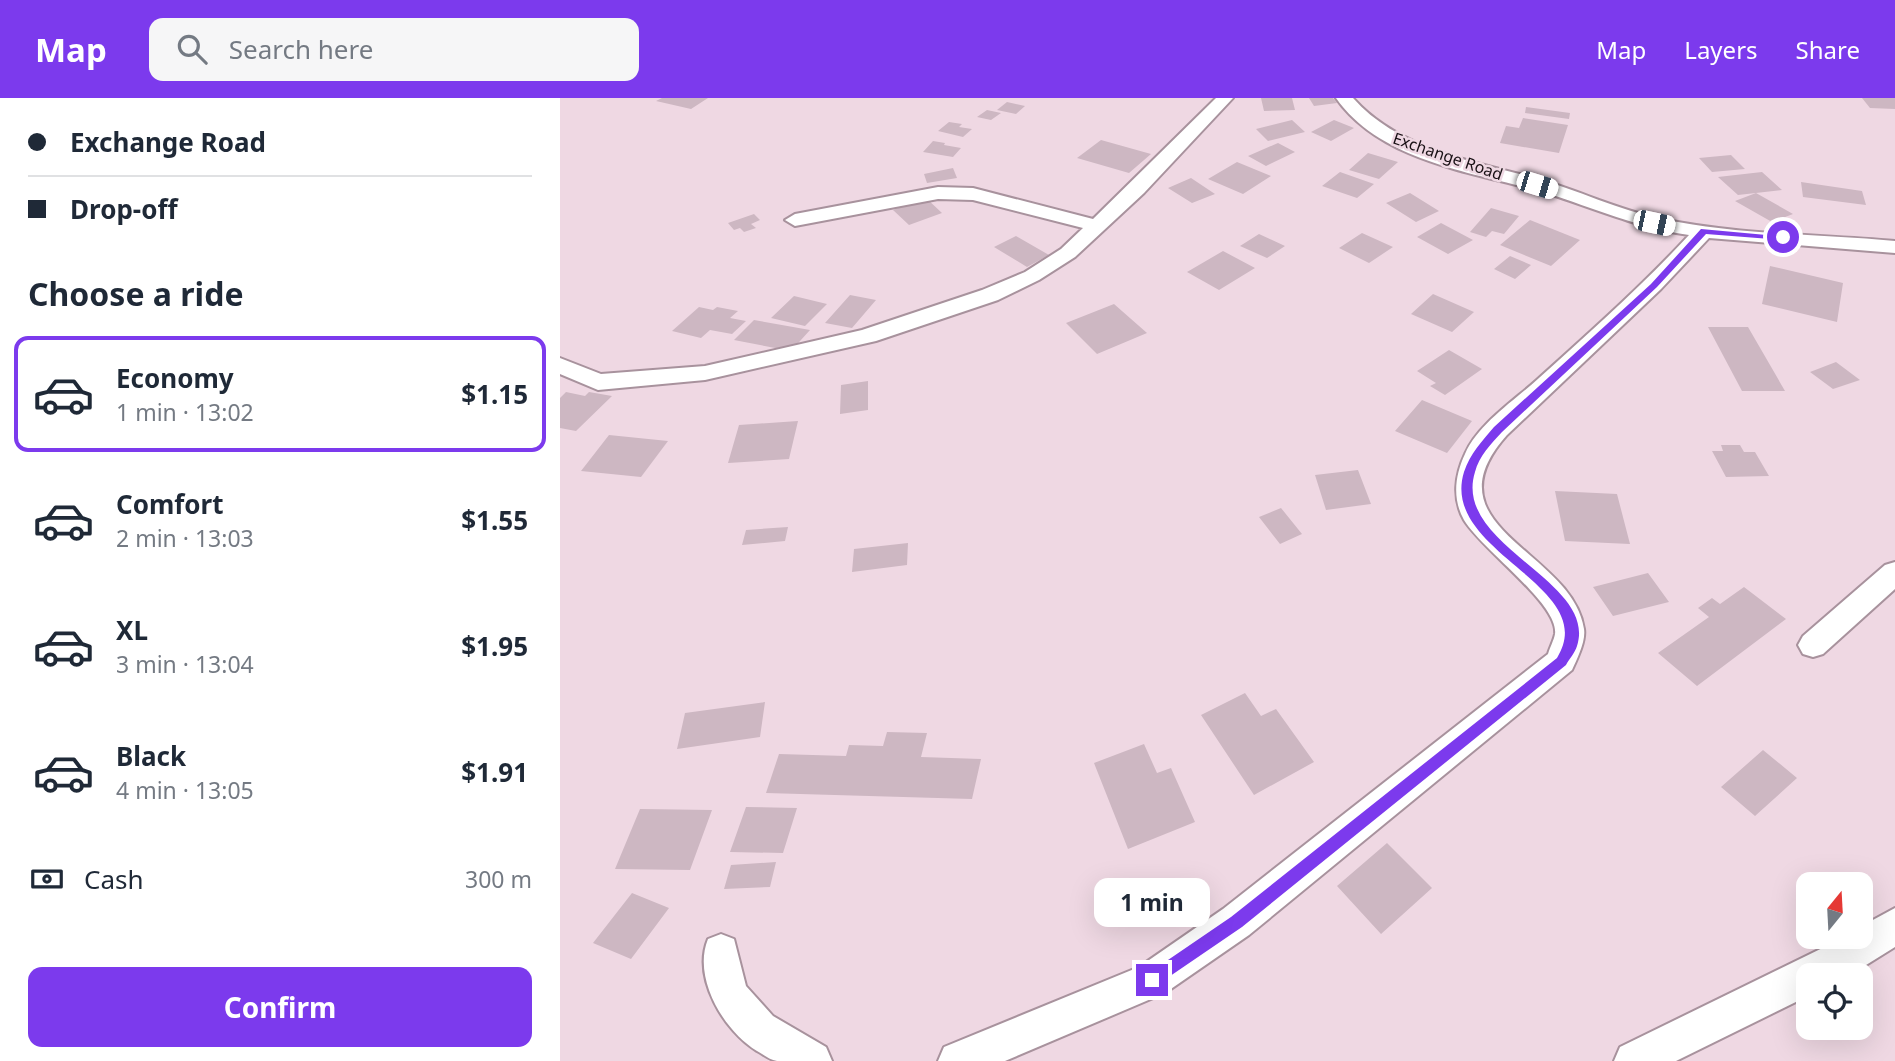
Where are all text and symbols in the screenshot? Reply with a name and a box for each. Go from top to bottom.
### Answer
search box [149,18,639,81]
text: Map [35,27,107,72]
icon: search [173,30,211,68]
text: Search here [229,31,373,67]
text: Map [1596,33,1646,66]
text: Layers [1684,33,1758,66]
text: Share [1796,33,1860,66]
text: Exchange Road [70,124,266,160]
street label: Exchange Road [1390,127,1506,185]
car [1514,169,1561,201]
text: Drop-off [70,191,177,227]
car [1632,208,1677,238]
route start [1767,221,1799,253]
text: Choose a ride [28,272,244,315]
text: Economy [116,360,234,396]
icon: car [32,363,95,426]
text: $1.15 [461,376,528,412]
text: 1 min · 13:02 [116,396,254,428]
text: Comfort [116,486,224,522]
icon: car [32,489,95,552]
text: $1.55 [461,502,528,538]
text: 2 min · 13:03 [116,522,254,554]
text: XL [116,612,148,648]
icon: car [32,615,95,678]
text: $1.95 [461,628,528,664]
text: 3 min · 13:04 [116,648,254,680]
text: Black [116,738,186,774]
icon: car [32,741,95,804]
text: $1.91 [461,754,528,790]
text: 4 min · 13:05 [116,774,254,806]
icon: cash [28,860,66,898]
text: Cash [84,861,144,897]
text: 300 m [465,863,532,895]
north arrow [1796,872,1872,948]
map controls [1796,872,1873,1040]
callout: 1 min [1094,878,1210,928]
text: 1 min [1120,886,1184,918]
button: locate [1796,963,1873,1040]
route end [1136,964,1168,996]
button: Confirm [28,967,532,1047]

